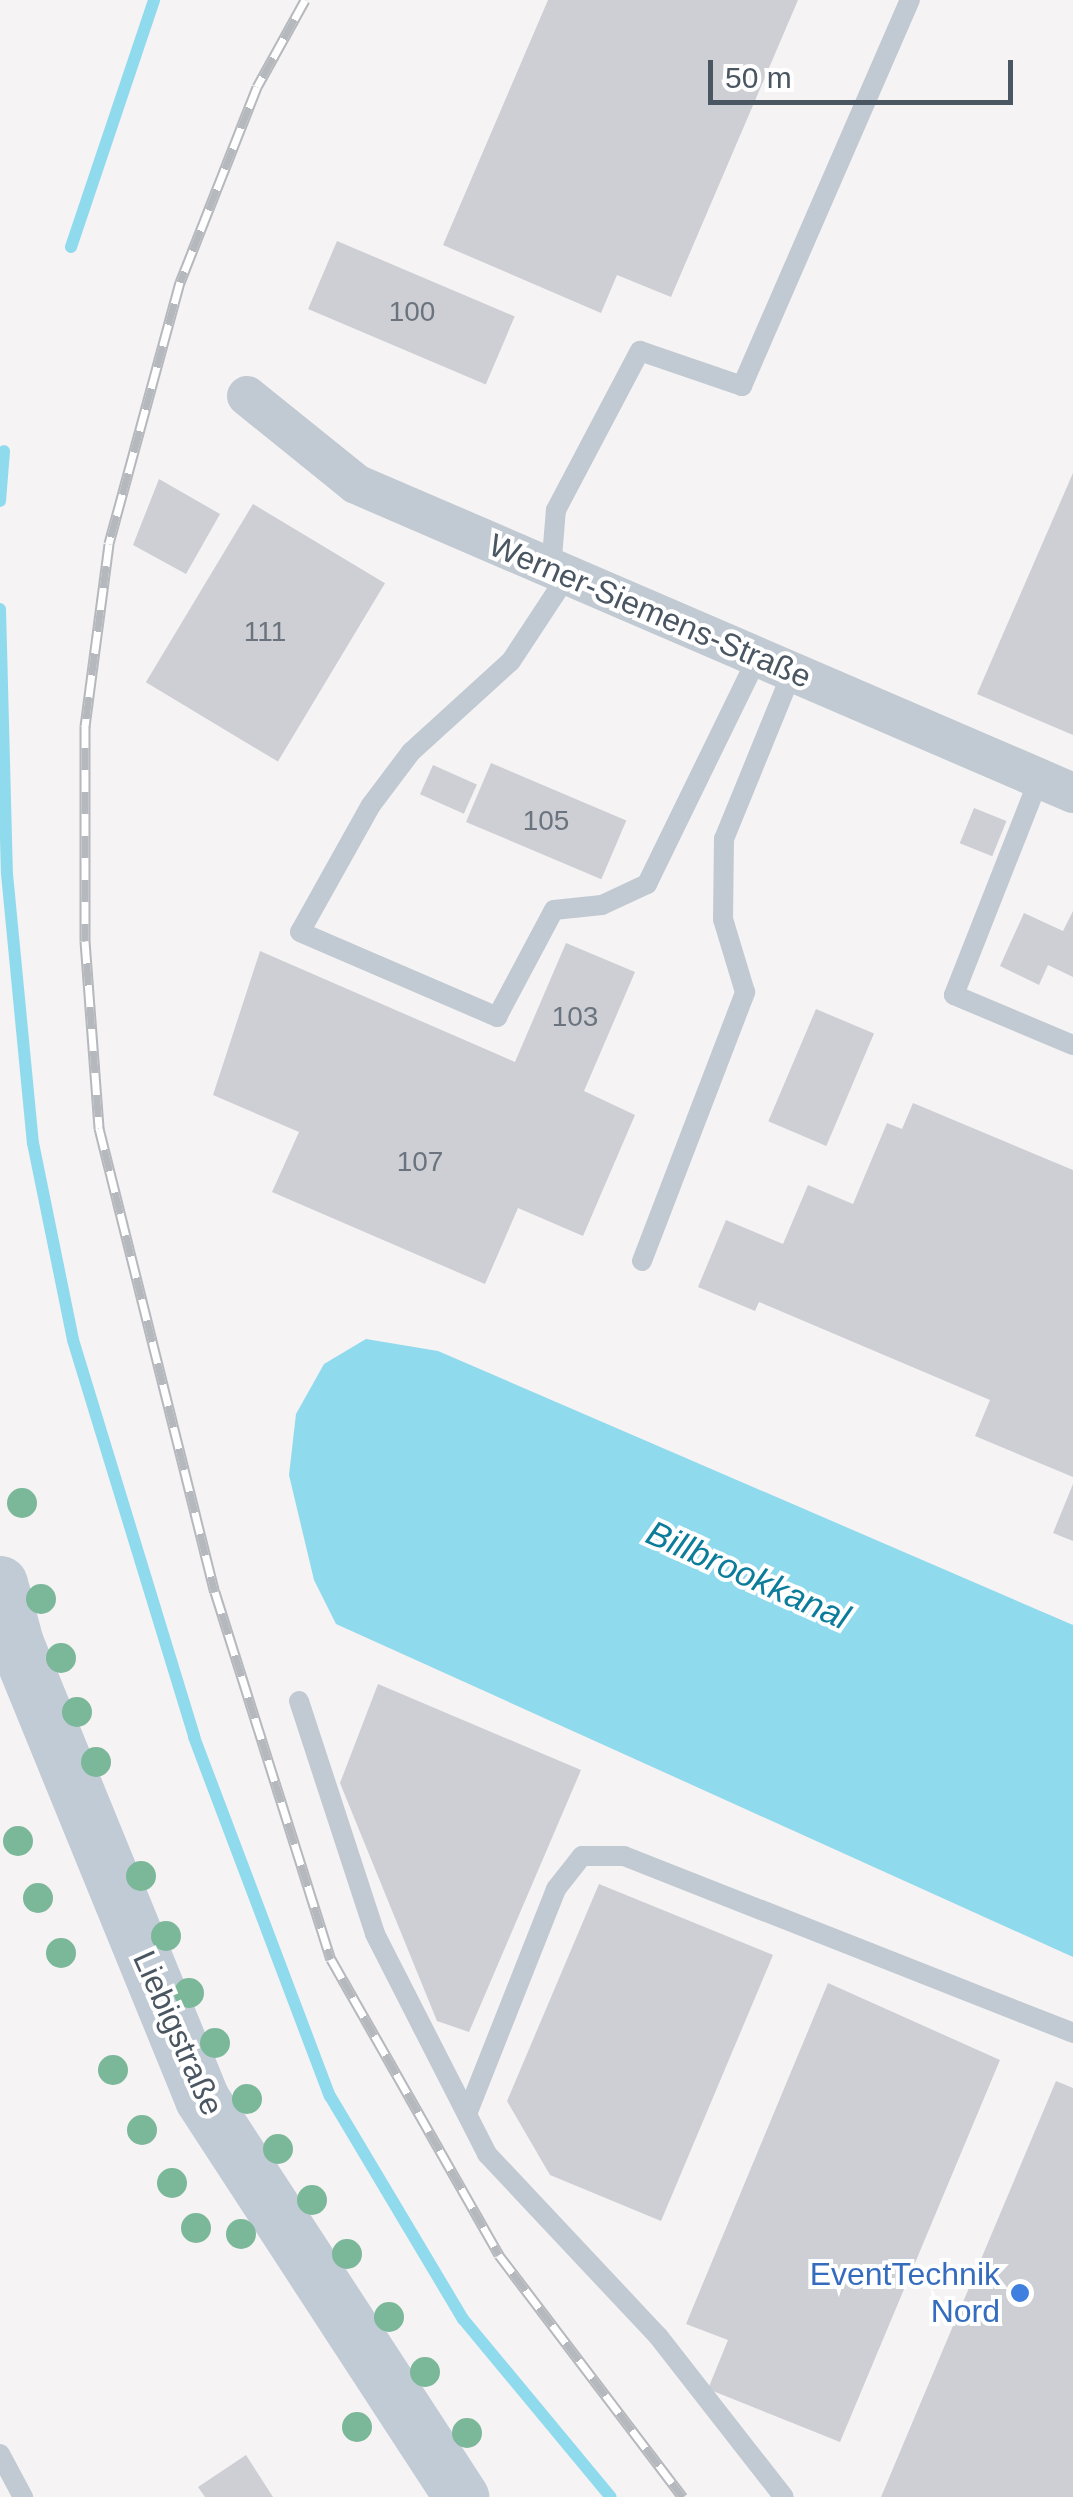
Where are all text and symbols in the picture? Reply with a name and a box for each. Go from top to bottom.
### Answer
scale bar [713,40,1018,102]
text: 50 m [725,61,792,94]
house number: 100 [389,295,435,329]
street label: Werner-Siemens-Straße [483,526,817,696]
house number: 111 [244,615,286,649]
house number: 105 [523,804,569,838]
house number: 103 [552,1000,598,1034]
house number: 107 [397,1145,443,1179]
water label: Billbrookkanal [640,1512,856,1638]
street label: Liebigstraße [125,1945,231,2121]
place label: EventTechnik Nord [810,2256,1000,2331]
marker: EventTechnik Nord [1009,2282,1031,2304]

